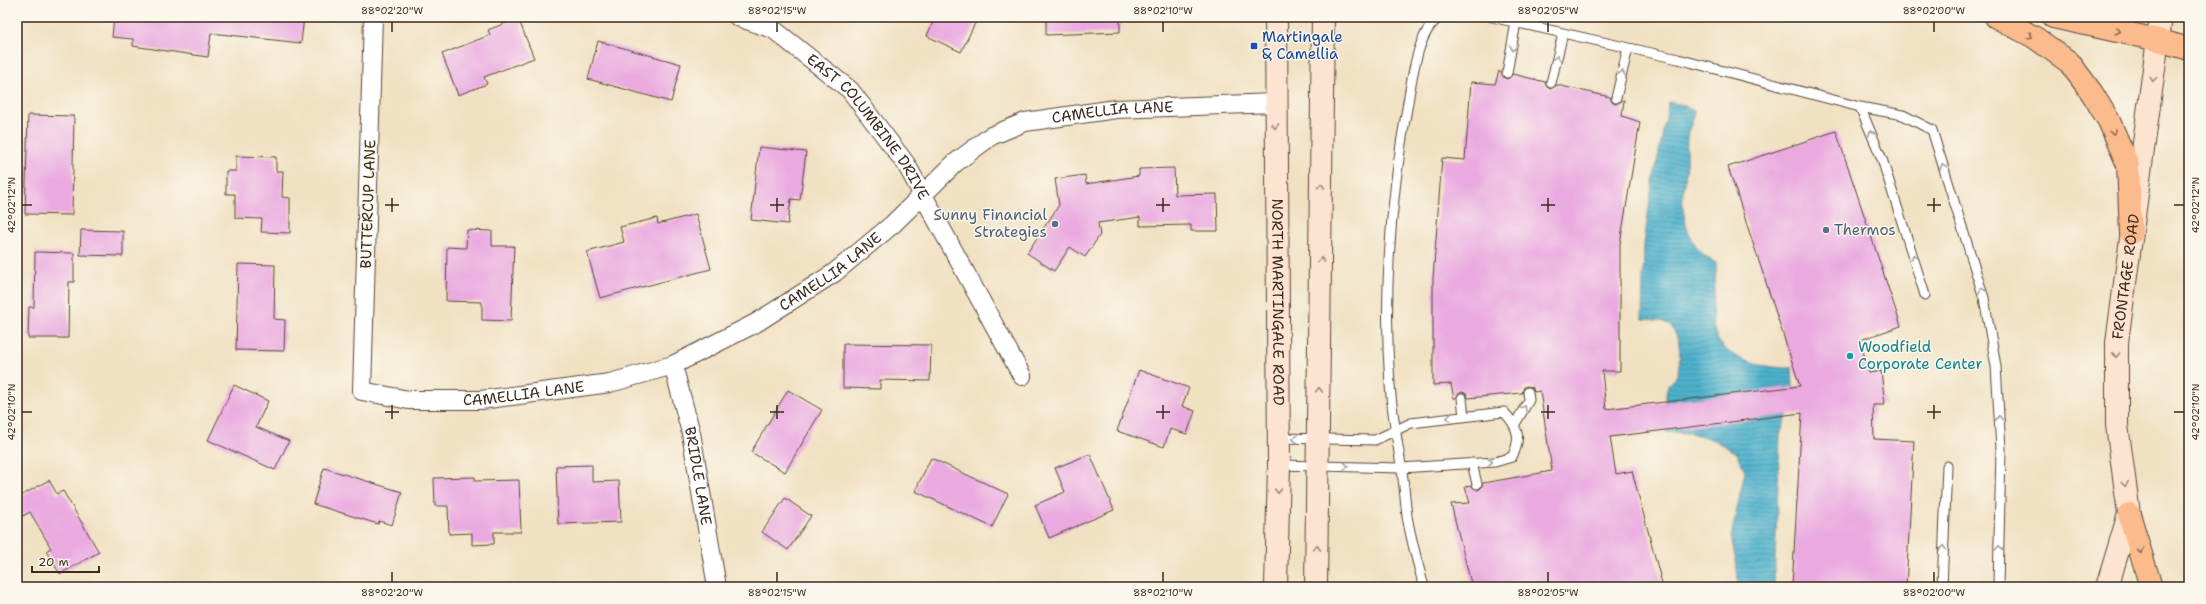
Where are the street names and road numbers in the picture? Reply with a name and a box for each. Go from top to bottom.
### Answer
street label: EAST COLUMBINE DRIVE [802,49,934,204]
street label: CAMELLIA LANE [1050,97,1174,128]
street label: BUTTERCUP LANE [356,139,380,269]
street label: NORTH MARTINGALE ROAD [1267,198,1289,406]
street label: FRONTAGE ROAD [2107,213,2144,341]
street label: CAMELLIA LANE [775,228,886,316]
street label: CAMELLIA LANE [463,376,585,410]
street label: BRIDLE LANE [680,424,716,527]

